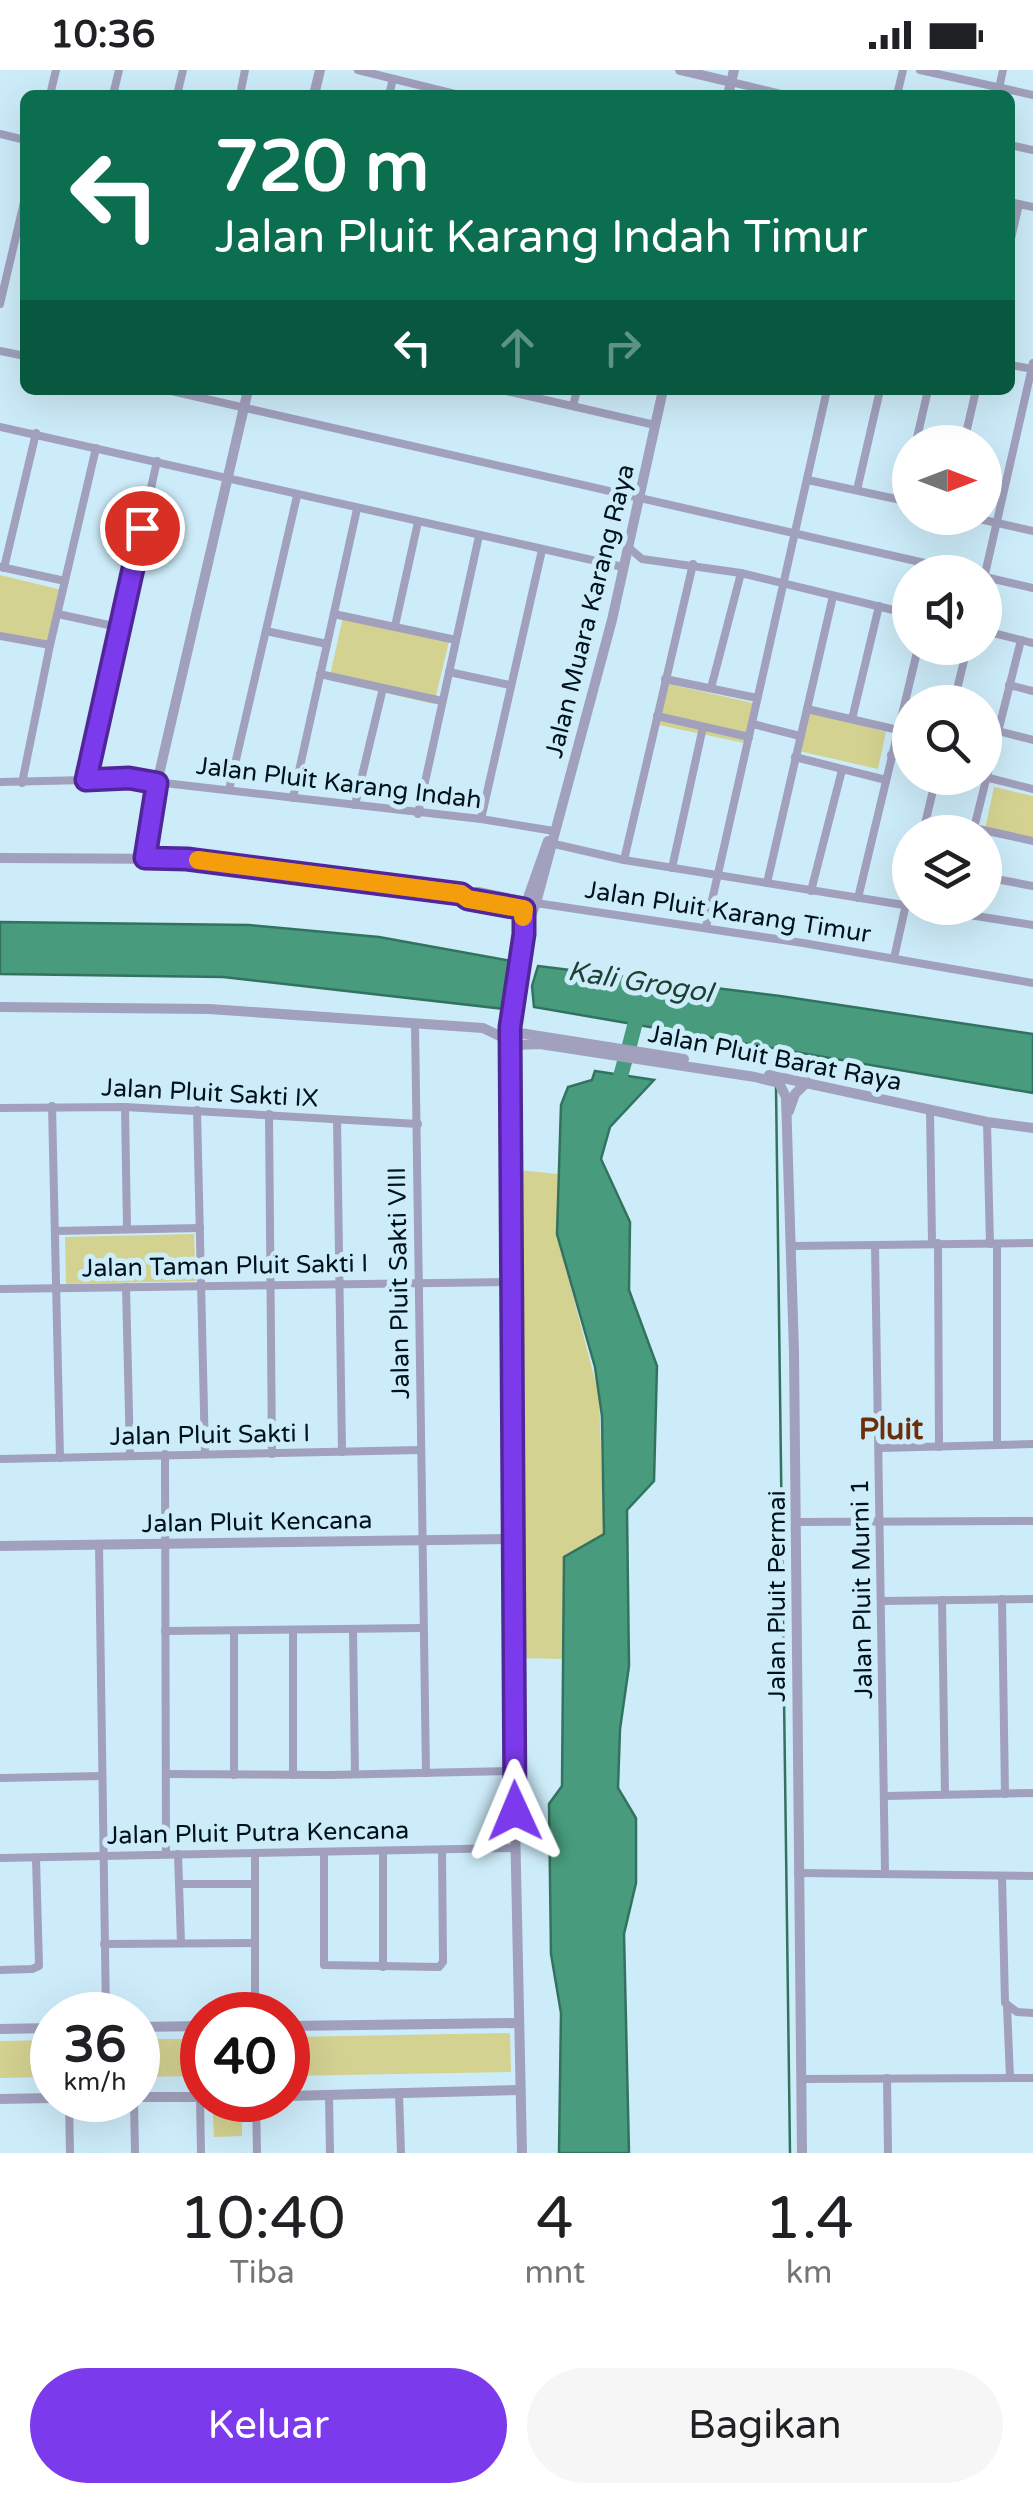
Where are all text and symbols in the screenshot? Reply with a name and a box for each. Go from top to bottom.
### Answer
text: 10:36 [50,12,155,58]
text: 720 m [215,126,429,210]
icon: left [50,130,180,260]
text: Jalan Pluit Karang Indah Timur [215,211,868,265]
icon: left [385,320,440,375]
icon: ahead [490,320,545,375]
icon: right [595,320,650,375]
north arrow [892,425,1002,535]
map controls [892,425,1002,925]
street label: Jalan Muara Karang Raya [539,461,641,761]
pin [100,486,185,571]
icon: arrive [115,501,170,556]
button: sound [892,555,1002,665]
button: search [892,685,1002,795]
street label: Jalan Pluit Karang Indah [195,751,483,815]
button: layers [892,815,1002,925]
street label: Jalan Pluit Karang Timur [583,875,873,949]
water label: Kali Grogol [565,954,718,1011]
street label: Jalan Pluit Barat Raya [646,1019,904,1097]
street label: Jalan Pluit Sakti IX [101,1072,319,1114]
street label: Jalan Pluit Sakti VIII [382,1167,416,1399]
street label: Jalan Taman Pluit Sakti I [81,1249,369,1283]
district label: Pluit [859,1411,924,1448]
street label: Jalan Pluit Sakti I [109,1418,311,1452]
street label: Jalan Pluit Murni 1 [845,1479,879,1699]
street label: Jalan Pluit Permai [762,1490,792,1702]
street label: Jalan Pluit Kencana [141,1505,373,1539]
position arrow [463,1759,567,1863]
street label: Jalan Pluit Putra Kencana [107,1815,409,1851]
speed limit sign: 40 [180,1992,310,2122]
text: 36 [64,2015,126,2075]
text: km/h [64,2067,126,2097]
text: 10:40 [179,2183,345,2255]
text: 4 [536,2183,574,2255]
text: 1.4 [764,2183,854,2255]
text: Tiba [230,2254,295,2292]
text: mnt [524,2254,585,2292]
text: km [786,2254,832,2292]
button: Keluar [30,2368,507,2483]
button: Bagikan [527,2368,1003,2483]

